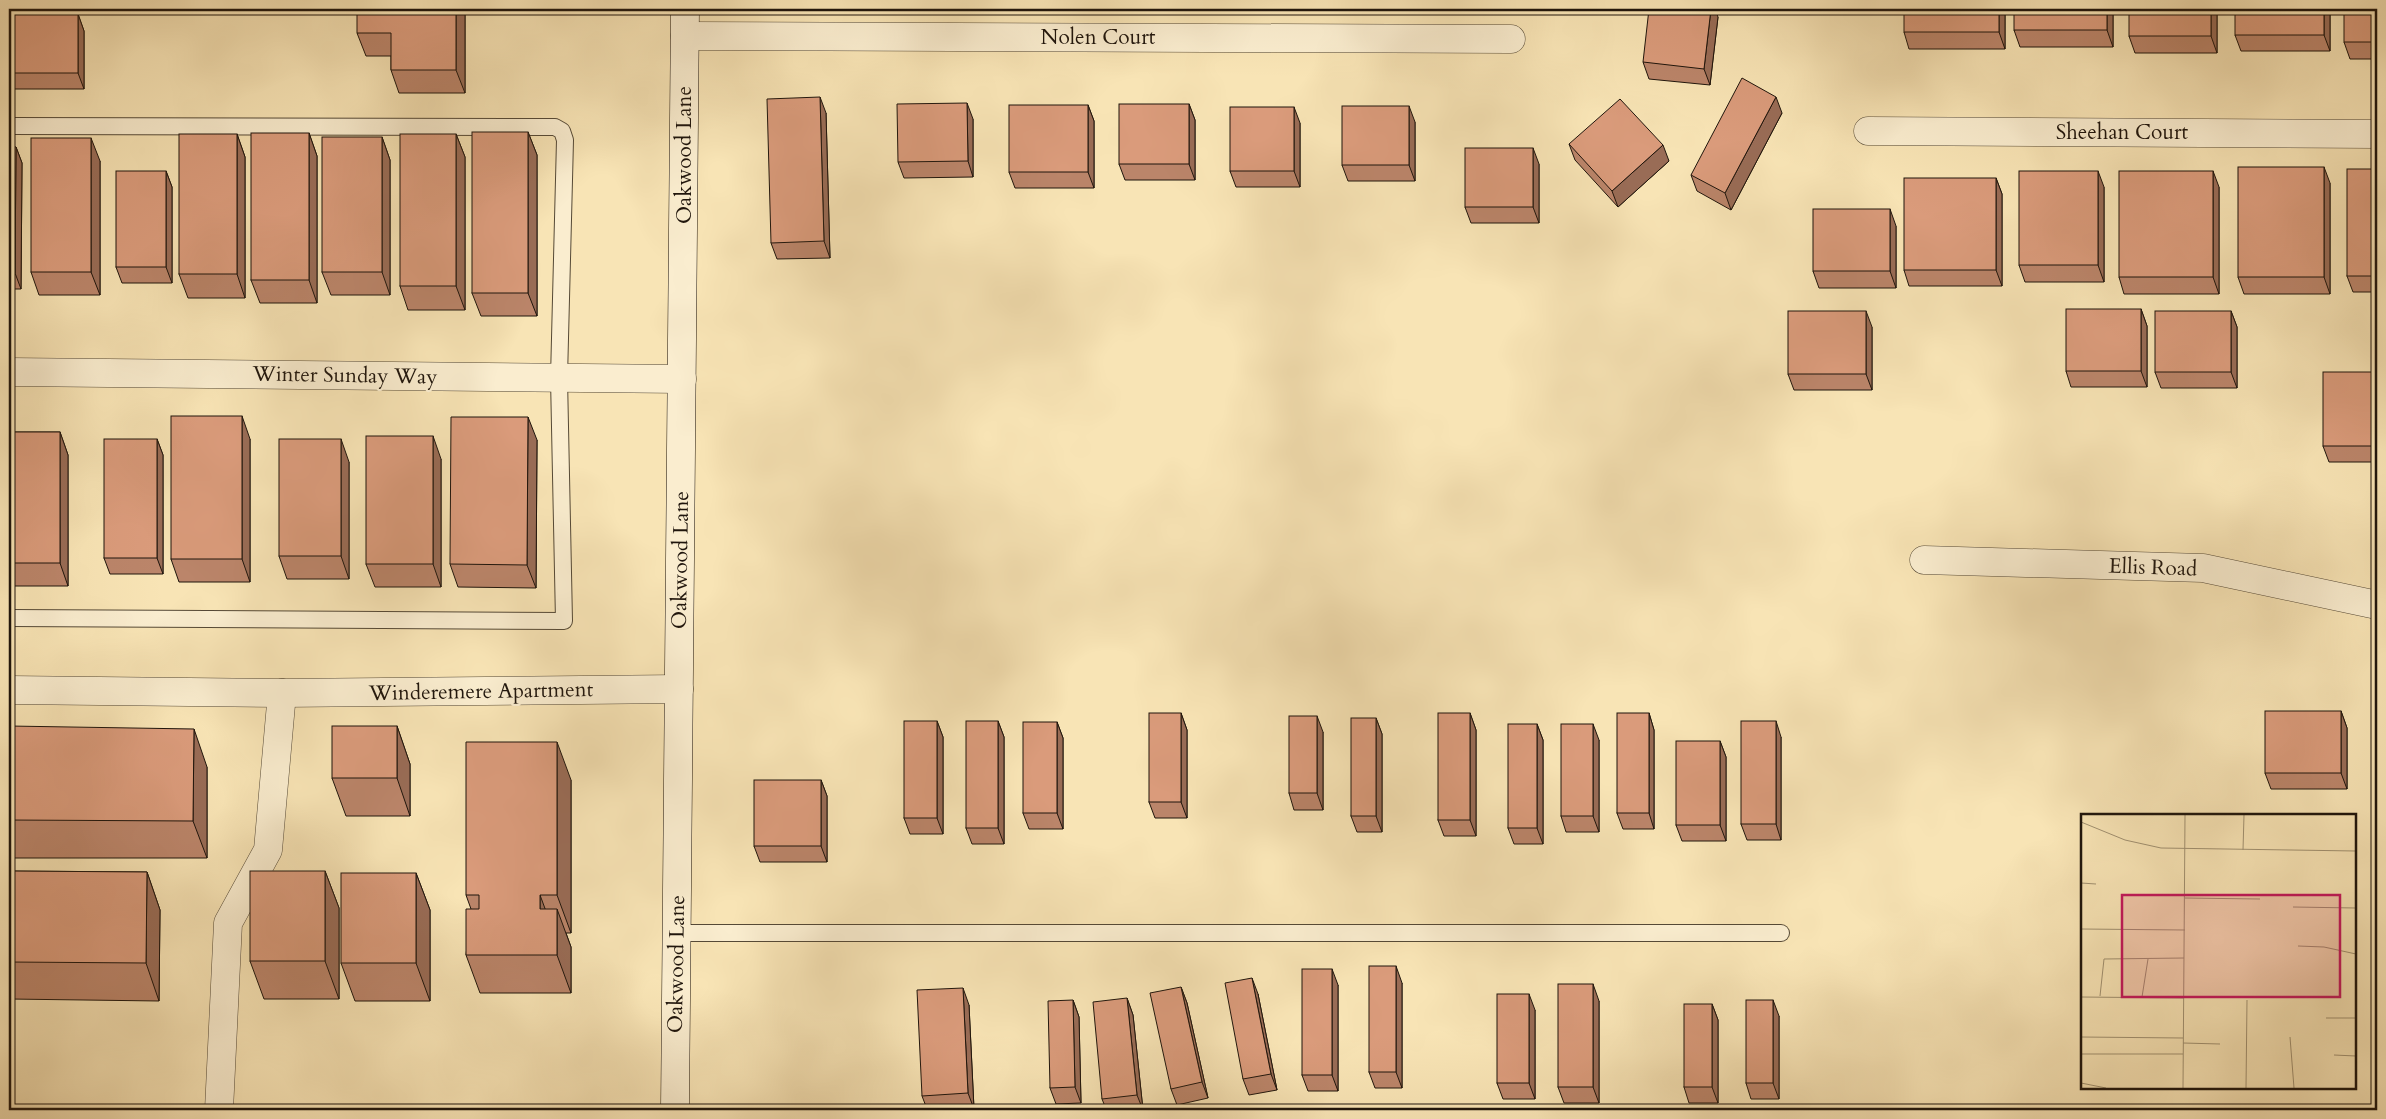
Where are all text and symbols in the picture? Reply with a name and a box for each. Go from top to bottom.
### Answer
street label: Nolen Court [1041,23,1156,52]
street label: Oakwood Lane [670,86,699,224]
street label: Sheehan Court [2056,118,2189,147]
street label: Winter Sunday Way [251,359,438,392]
street label: Oakwood Lane [665,491,696,629]
street label: Ellis Road [2108,551,2198,584]
street label: Winderemere Apartment [368,675,594,708]
inset map [2081,814,2356,1089]
street label: Oakwood Lane [661,895,692,1033]

